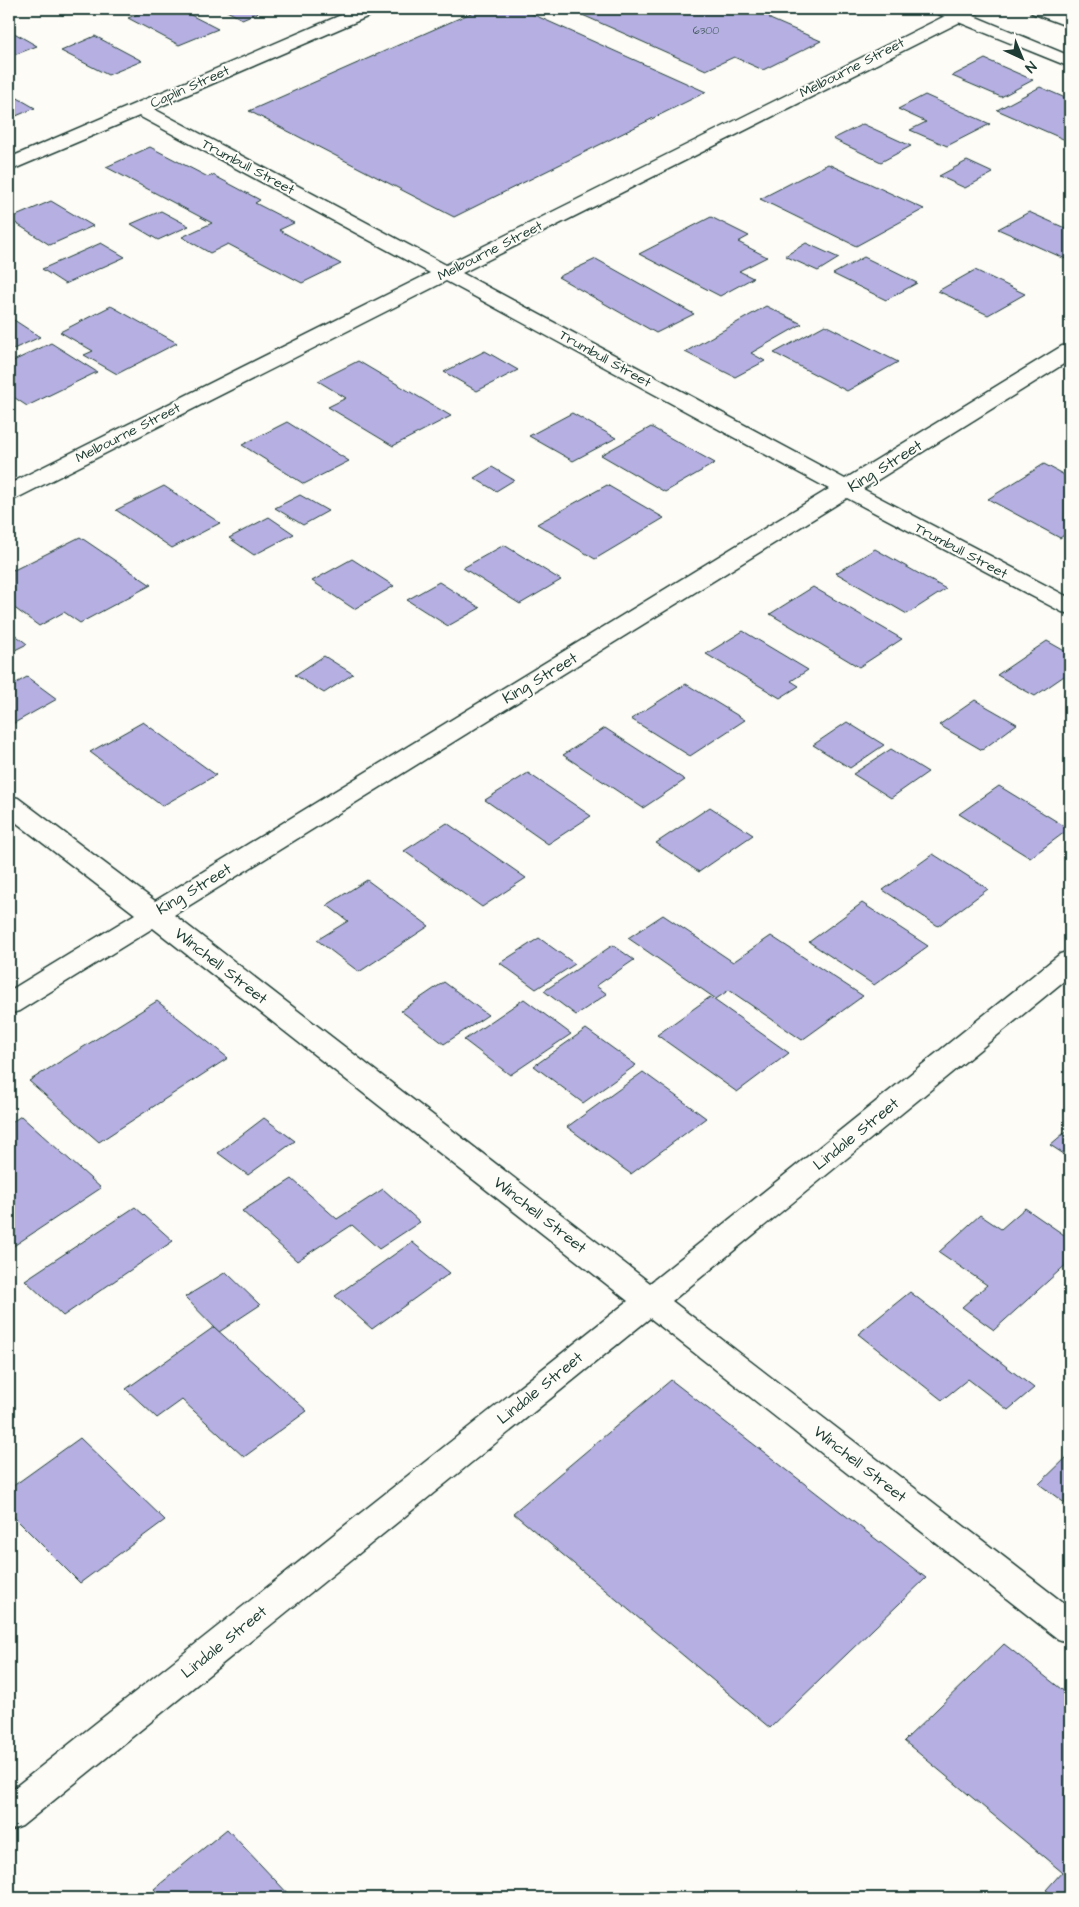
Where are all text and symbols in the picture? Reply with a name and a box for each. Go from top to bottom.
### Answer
house number: 6300 [693,23,719,38]
north arrow [996,32,1046,82]
street label: Melbourne Street [796,33,908,103]
text: N [1020,56,1040,77]
street label: Caplin Street [147,60,233,113]
street label: Trumbull Street [198,134,298,200]
street label: Melbourne Street [434,216,546,286]
street label: Trumbull Street [555,325,655,393]
street label: Melbourne Street [72,398,184,468]
street label: King Street [843,434,927,498]
street label: Trumbull Street [911,518,1011,584]
street label: King Street [498,647,583,710]
street label: King Street [152,858,237,921]
street label: Winchell Street [170,923,273,1010]
street label: Lindale Street [808,1092,904,1176]
street label: Winchell Street [489,1172,592,1259]
street label: Lindale Street [492,1346,588,1430]
street label: Winchell Street [809,1421,912,1508]
street label: Lindale Street [176,1600,272,1684]

